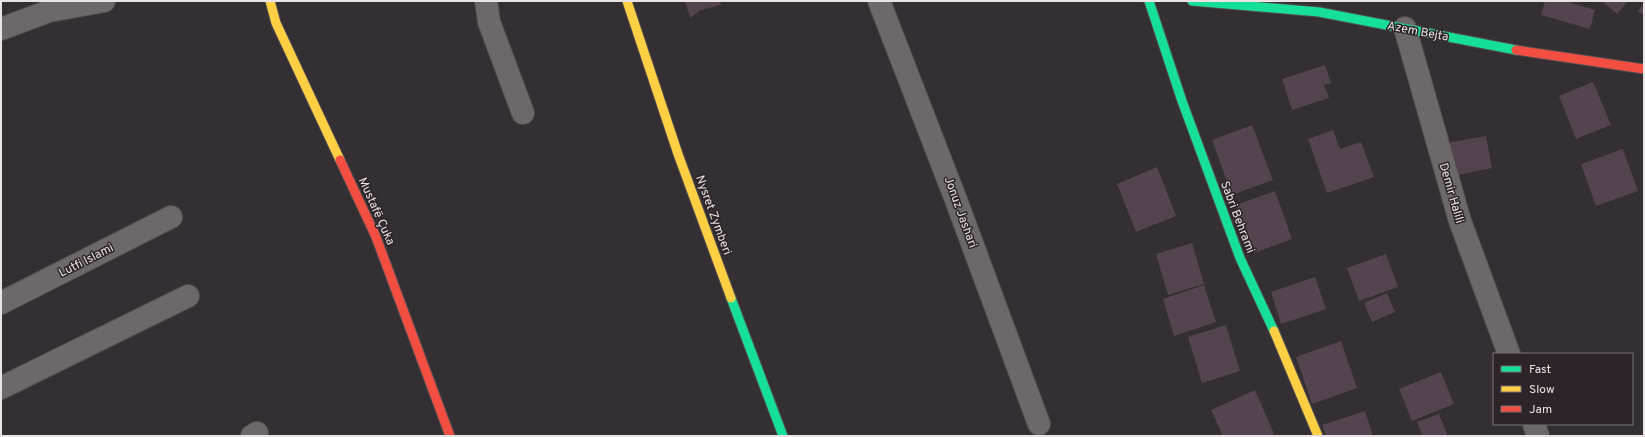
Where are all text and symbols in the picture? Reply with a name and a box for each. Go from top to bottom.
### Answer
street label: Azem Bejta [1386,18,1450,46]
street label: Demir Halili [1435,161,1467,225]
street label: Nysret Zymberi [691,173,735,257]
street label: Jonuz Jashari [940,174,980,250]
street label: Mustafë Çuka [354,175,398,248]
street label: Sabri Behrami [1216,179,1258,256]
street label: Lutfi Islami [56,240,117,281]
legend [1493,353,1633,425]
text: Fast [1529,362,1551,378]
text: Slow [1529,382,1555,398]
text: Jam [1529,402,1552,418]

